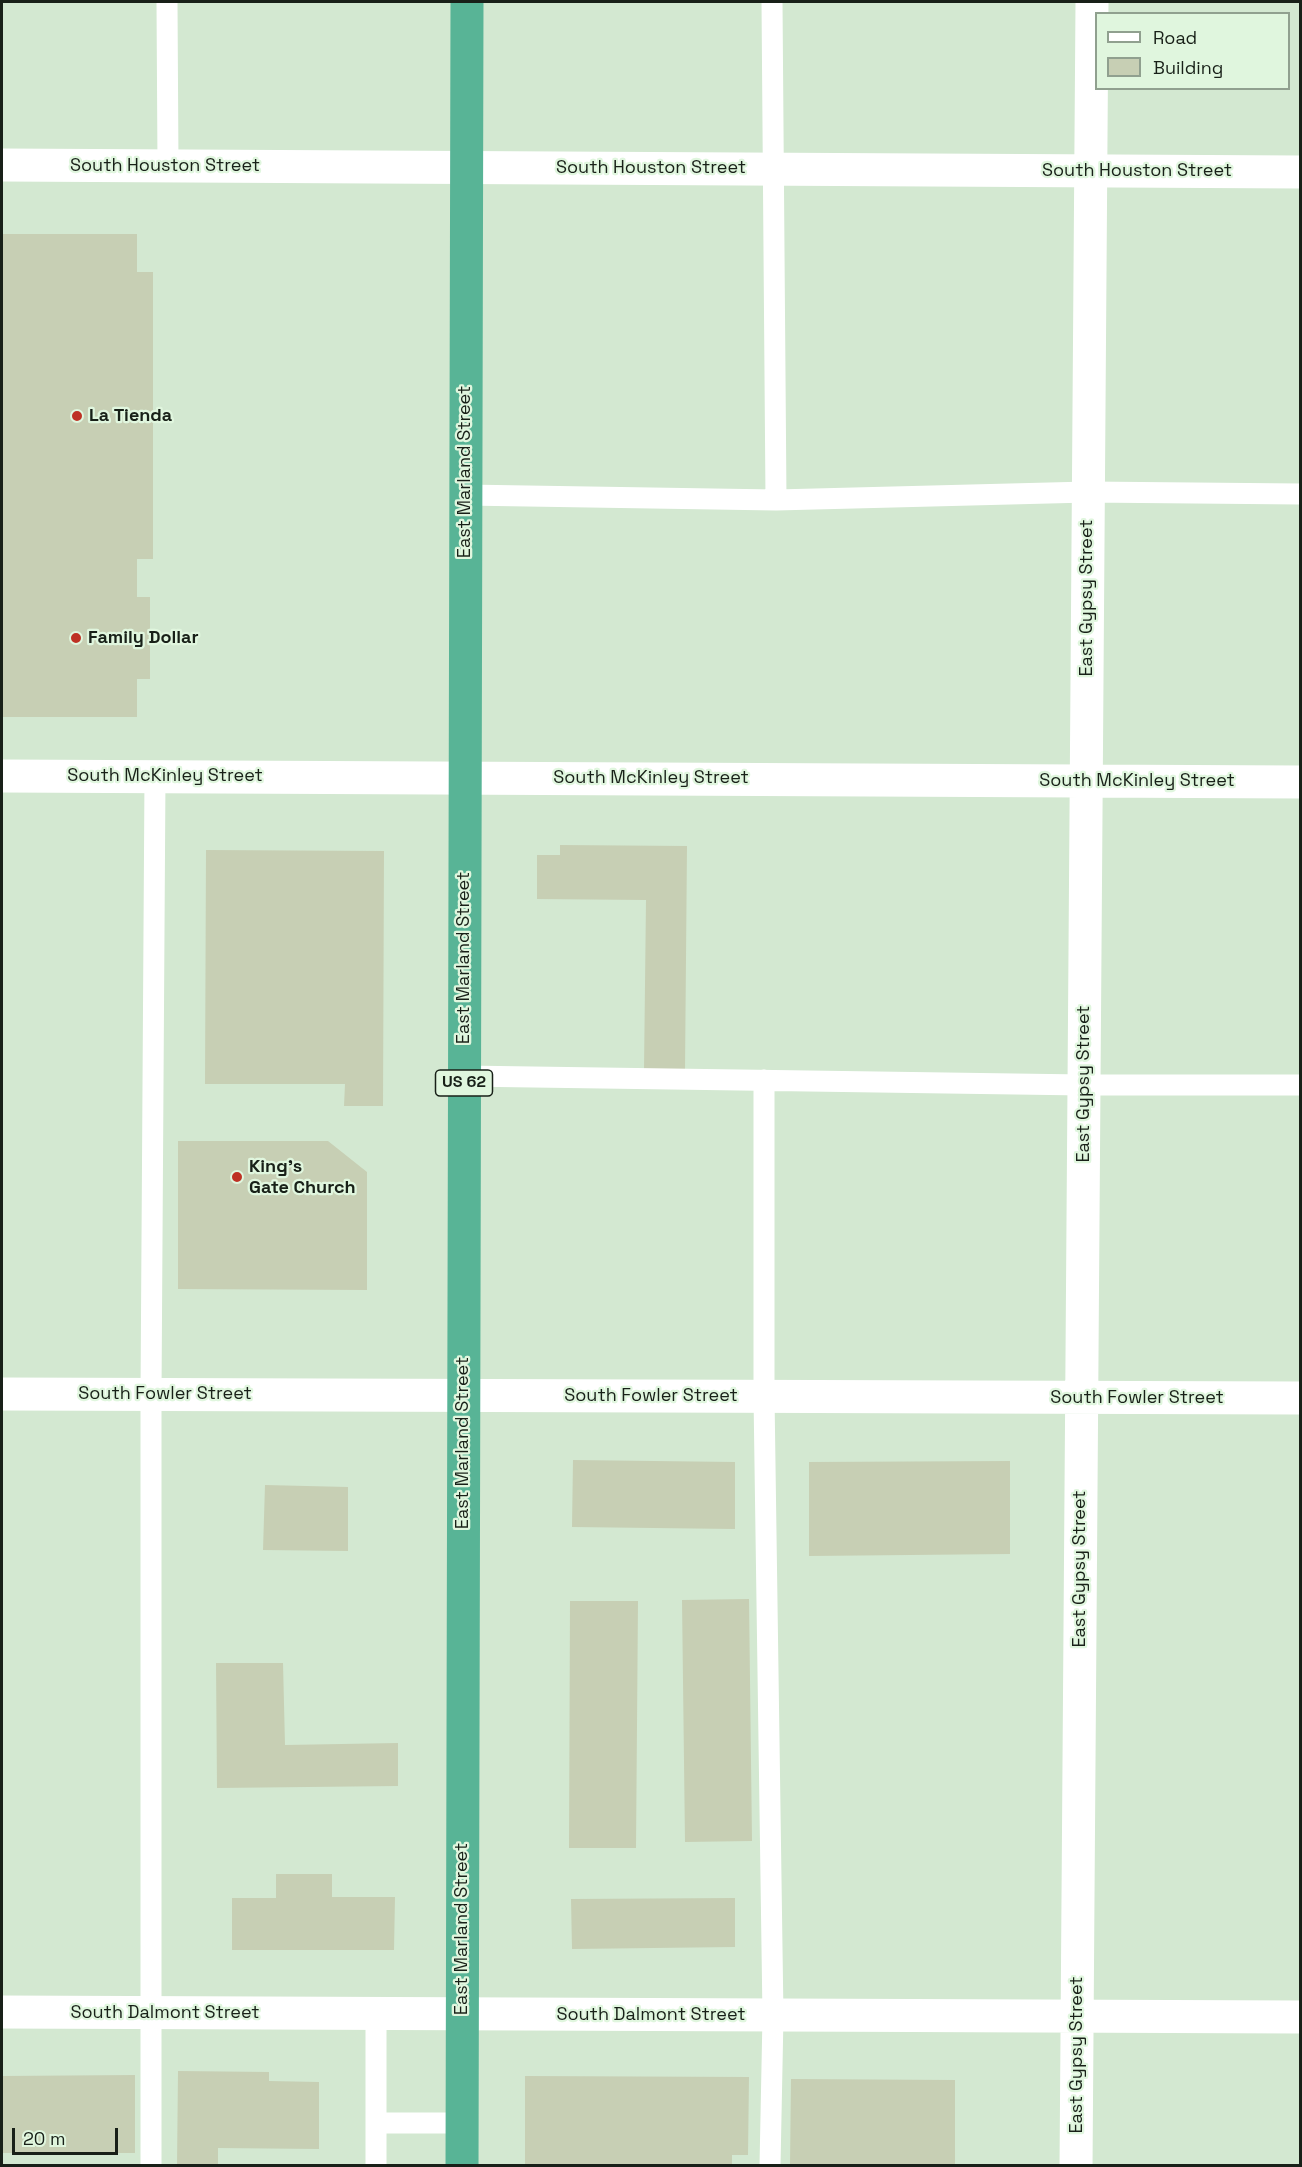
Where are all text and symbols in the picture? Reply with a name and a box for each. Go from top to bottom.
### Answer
legend [1095,12,1290,90]
text: Road [1153,26,1197,49]
text: Building [1153,56,1223,79]
street label: South Houston Street [70,155,260,177]
street label: South Houston Street [556,157,746,179]
street label: South Houston Street [1042,160,1232,182]
street label: East Marland Street [454,386,476,558]
place label: La Tienda [89,405,172,427]
marker: La Tienda [70,409,84,423]
street label: East Gypsy Street [1076,519,1098,677]
place label: Family Dollar [88,627,199,649]
marker: Family Dollar [69,631,83,645]
street label: South McKinley Street [67,765,263,787]
street label: South McKinley Street [553,767,749,789]
street label: South McKinley Street [1039,770,1235,792]
street label: East Marland Street [453,872,475,1044]
street label: East Gypsy Street [1073,1005,1095,1163]
road number: US 62 [436,1070,492,1096]
place label: King's Gate Church [249,1156,356,1198]
marker: King's Gate Church [230,1170,244,1184]
street label: East Marland Street [452,1357,474,1529]
street label: South Fowler Street [78,1383,252,1405]
street label: South Fowler Street [564,1385,738,1407]
street label: South Fowler Street [1050,1387,1224,1409]
street label: East Gypsy Street [1069,1490,1091,1648]
street label: East Marland Street [451,1843,473,2015]
street label: East Gypsy Street [1066,1976,1088,2134]
street label: South Dalmont Street [70,2002,260,2024]
street label: South Dalmont Street [556,2004,746,2026]
scale bar [15,2116,122,2154]
text: 20 m [23,2127,66,2150]

